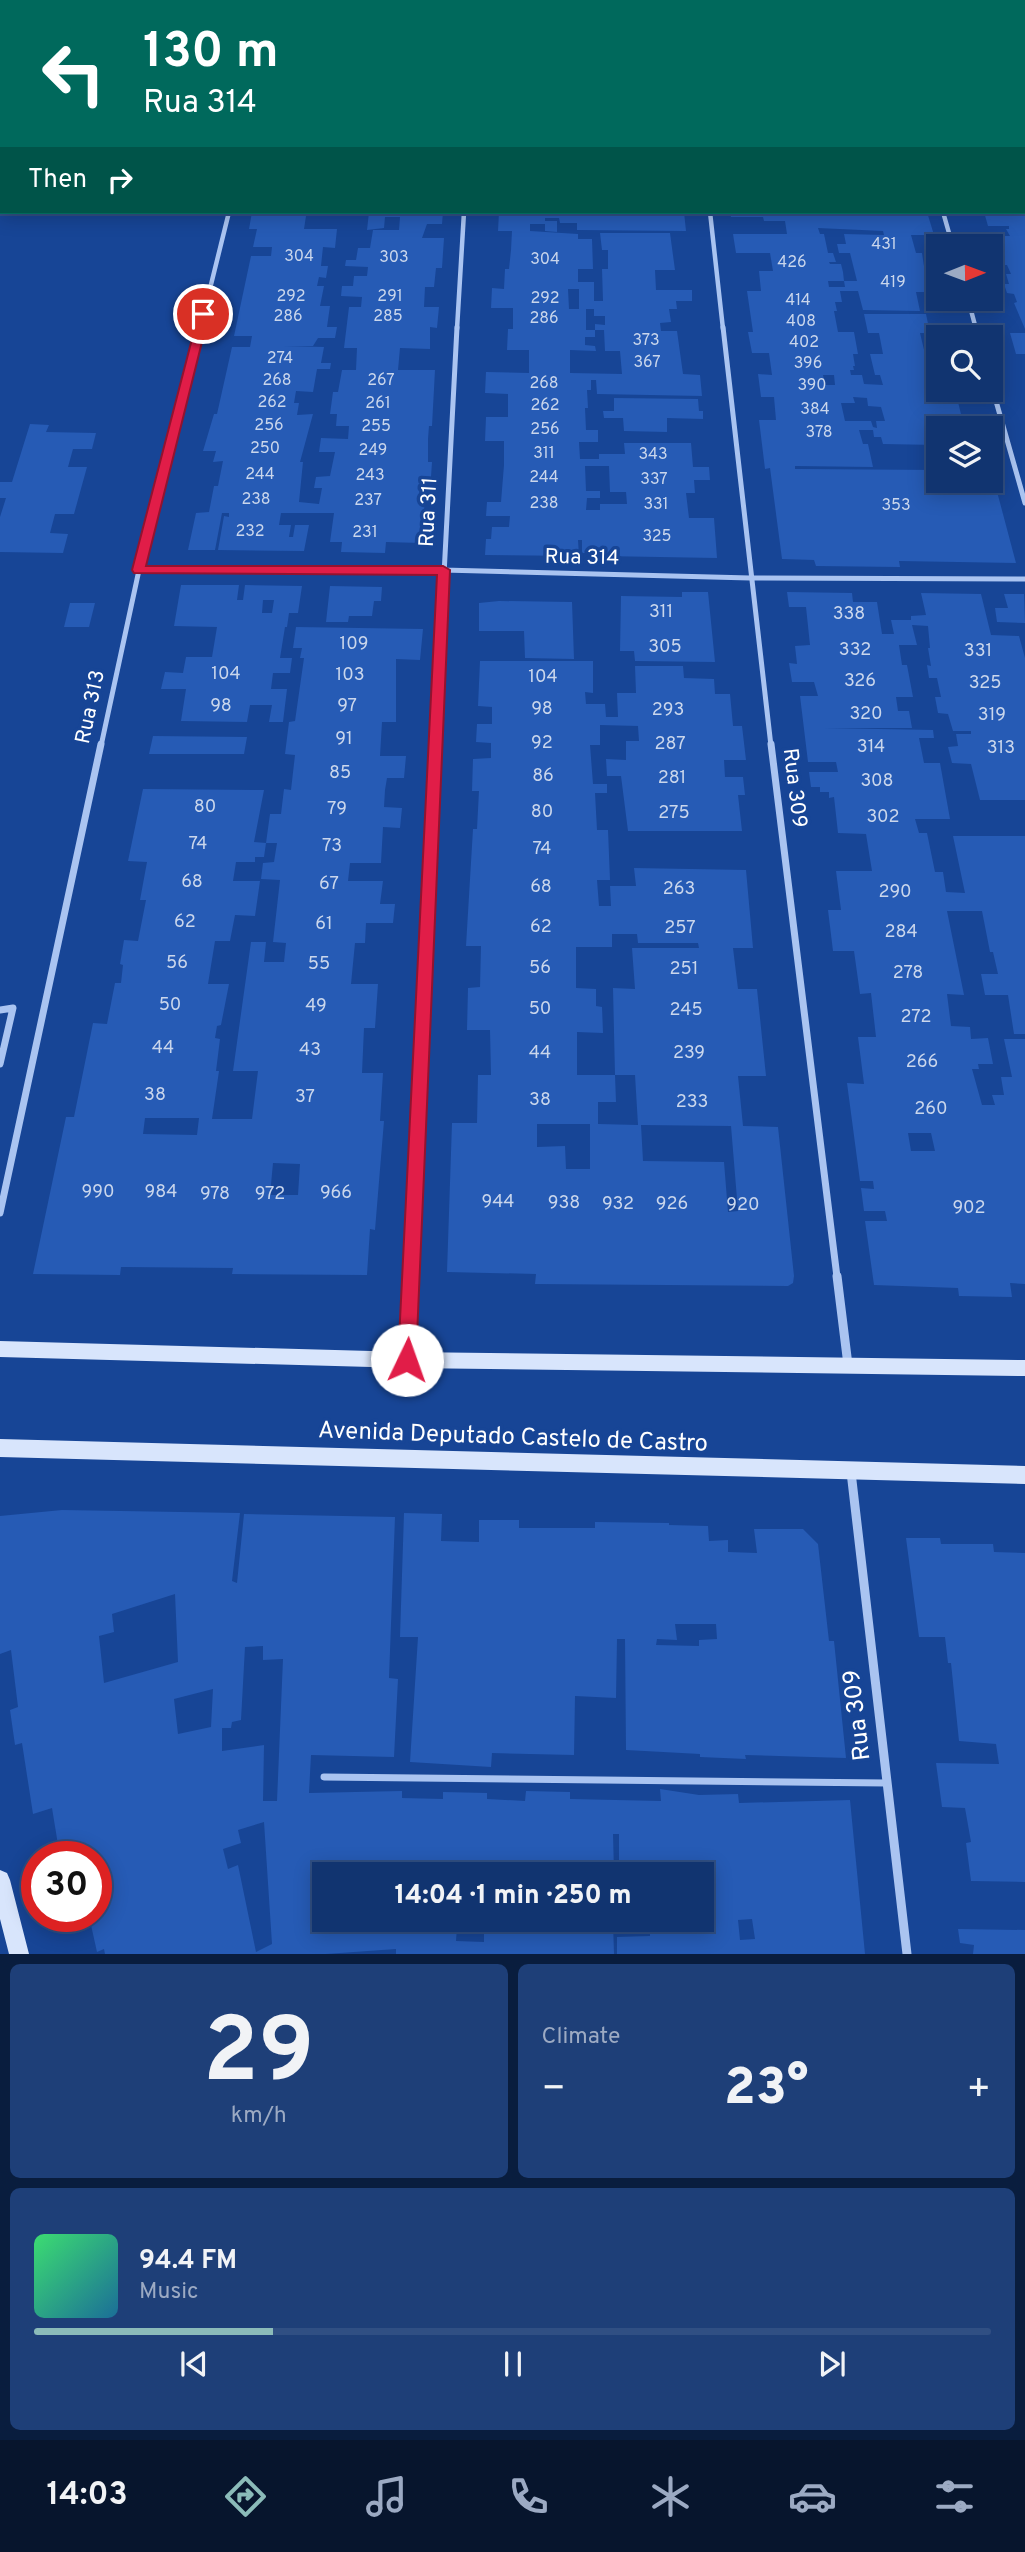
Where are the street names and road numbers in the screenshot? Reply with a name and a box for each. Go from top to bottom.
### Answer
street label: Rua 311 [414,476,444,548]
street label: Rua 314 [544,544,620,572]
street label: Rua 313 [70,668,112,746]
street label: Rua 309 [776,747,812,829]
street label: Avenida Deputado Castelo de Castro [318,1416,708,1460]
street label: Rua 309 [838,1668,878,1762]

